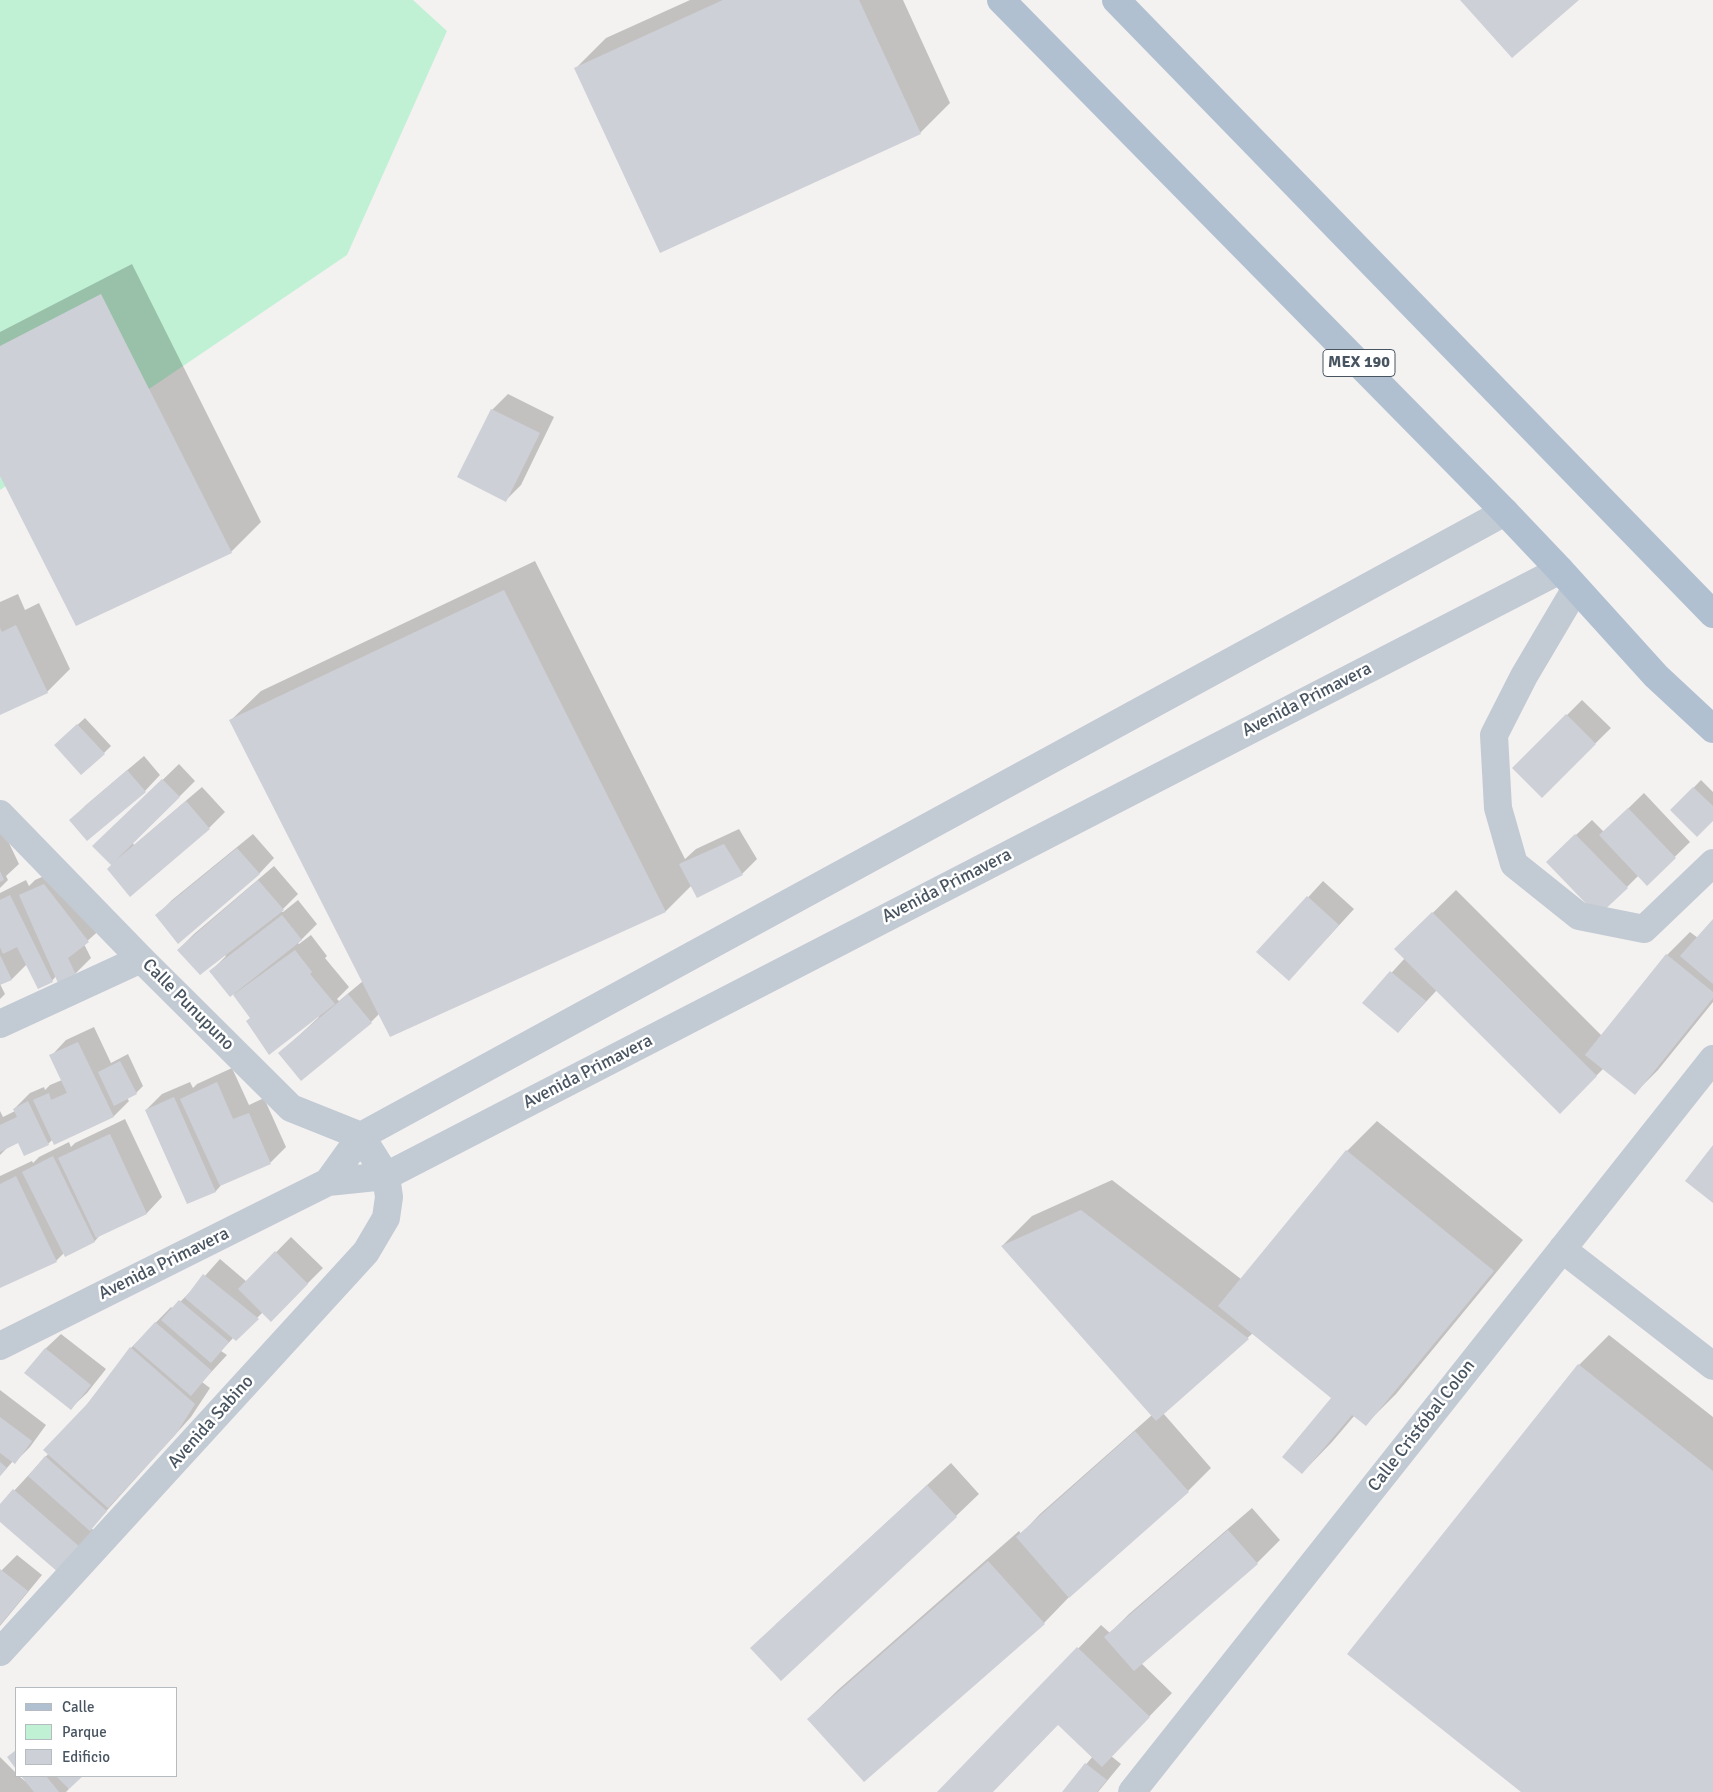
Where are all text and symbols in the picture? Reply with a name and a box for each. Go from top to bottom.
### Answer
road number: MEX 190 [1323,349,1395,376]
street label: Avenida Primavera [1239,658,1375,742]
street label: Avenida Primavera [879,844,1015,928]
street label: Calle Punupuno [138,955,238,1055]
street label: Avenida Primavera [520,1030,656,1114]
street label: Avenida Primavera [95,1223,233,1305]
street label: Calle Cristóbal Colon [1364,1356,1480,1496]
street label: Avenida Sabino [164,1371,258,1473]
legend [15,1687,178,1777]
text: Calle [62,1698,95,1716]
text: Parque [62,1723,107,1741]
text: Edificio [62,1748,110,1766]

